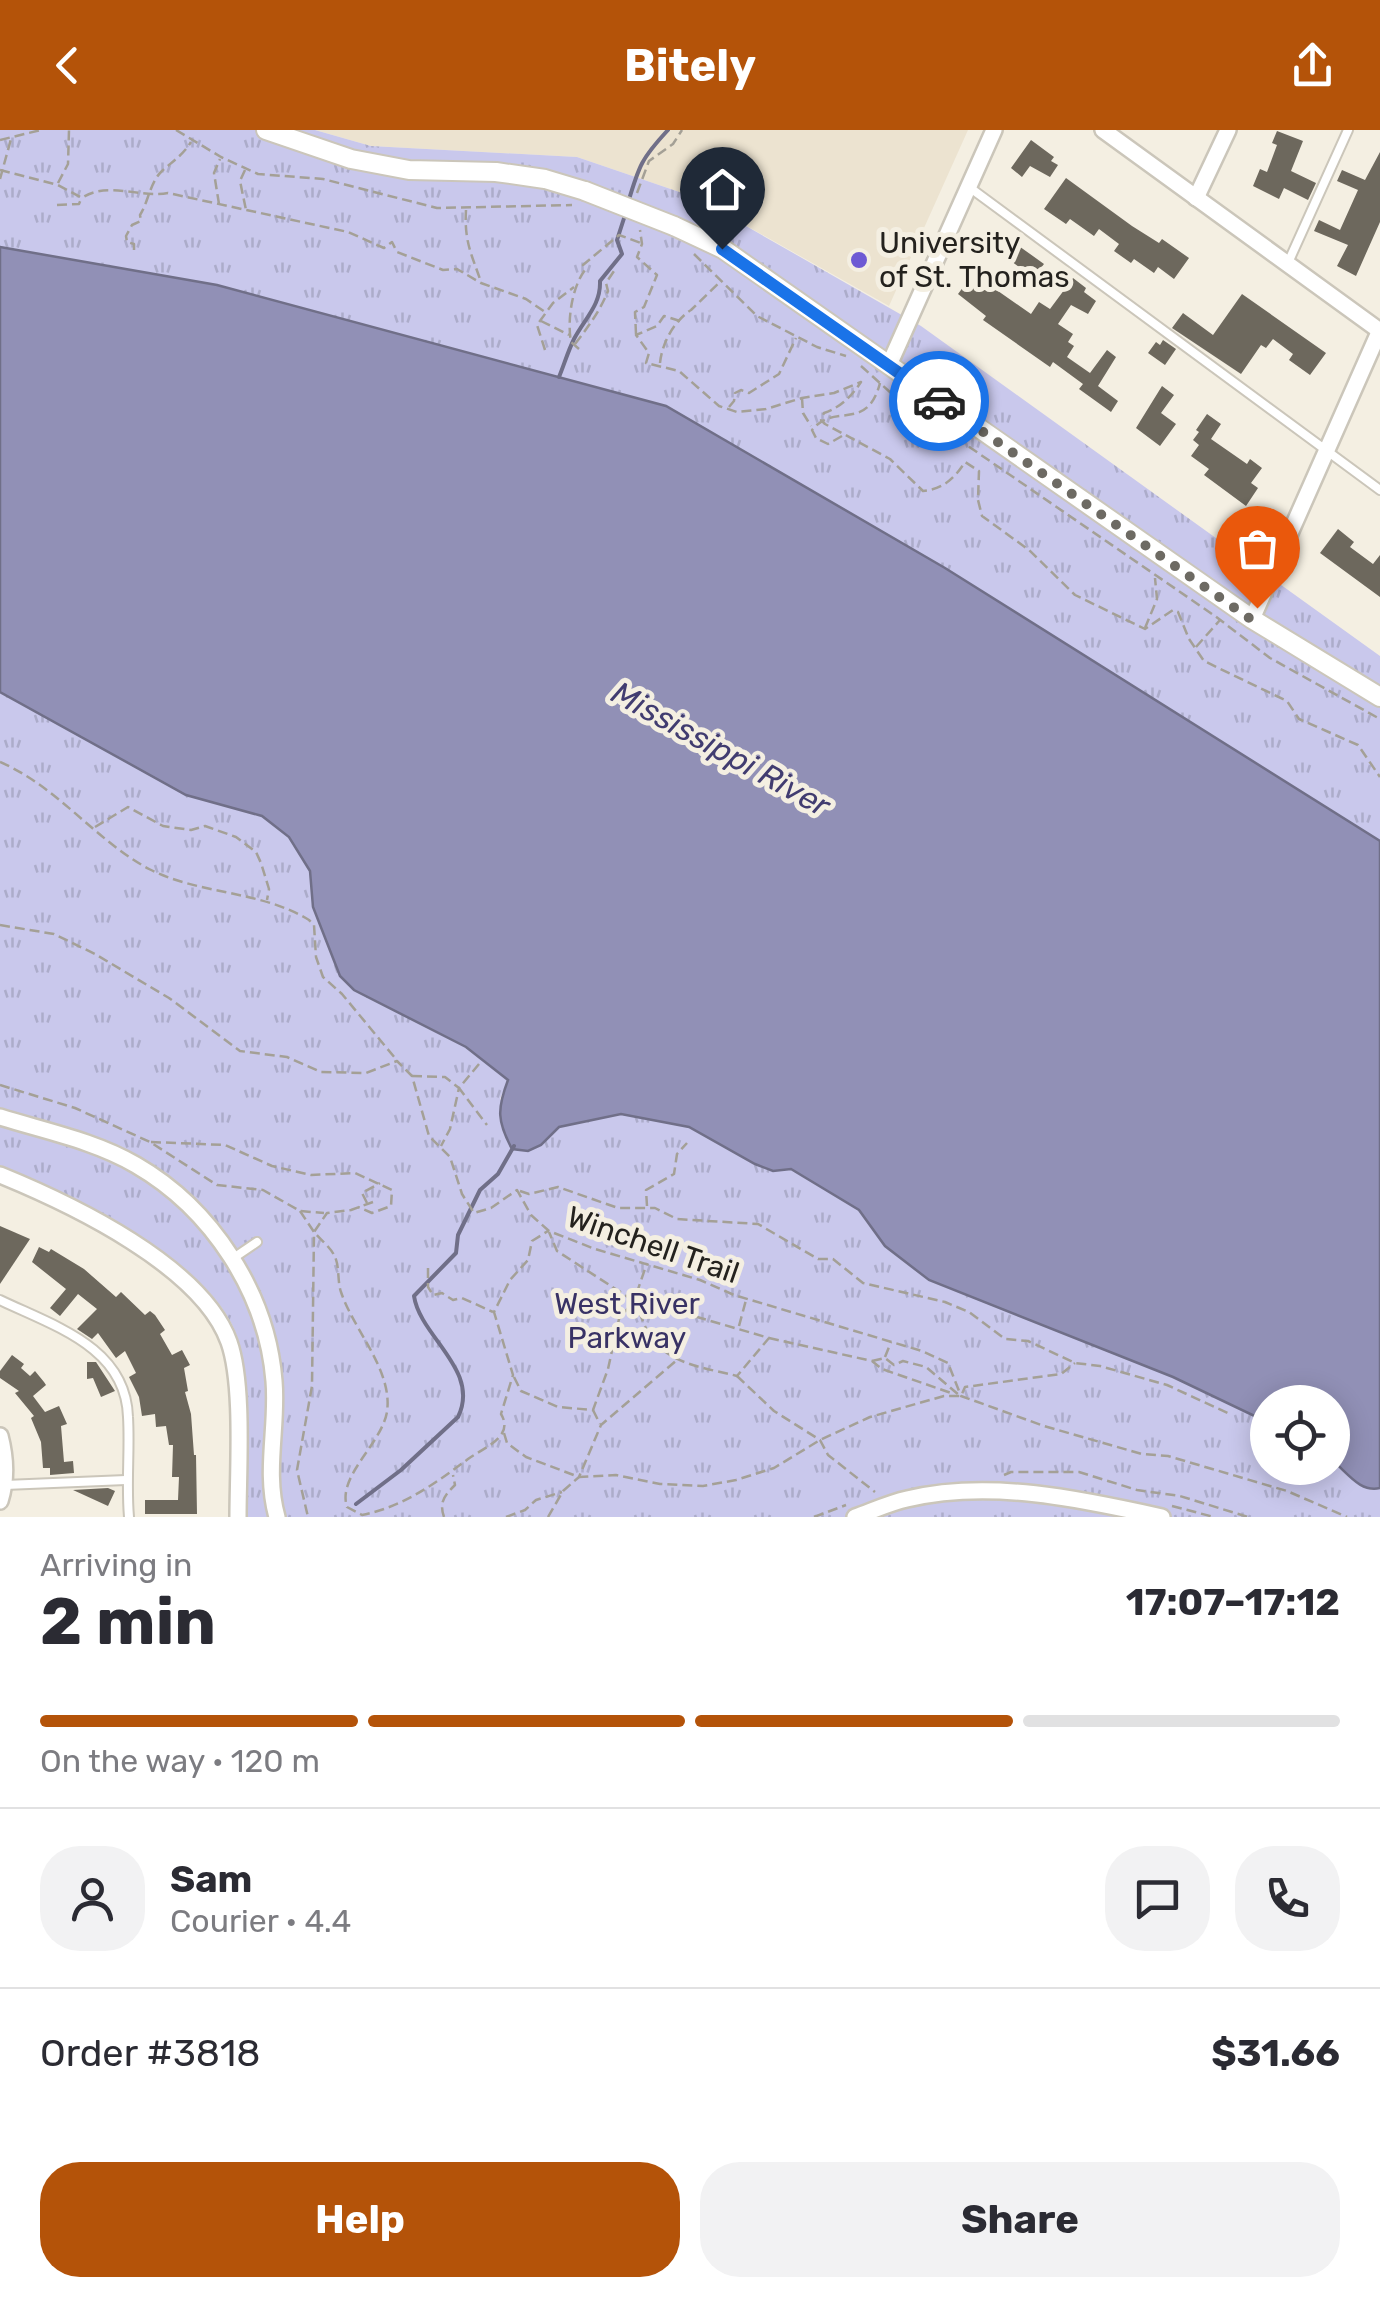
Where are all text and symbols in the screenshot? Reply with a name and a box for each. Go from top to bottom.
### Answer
icon: back [40,38,95,93]
icon: share [1285,38,1340,93]
text: Bitely [624,39,756,92]
pin [680,147,765,250]
icon: home [695,162,750,217]
place label: University of St. Thomas [879,225,1070,295]
marker: University of St. Thomas [848,249,870,271]
courier [889,351,989,451]
icon: car [912,374,967,429]
pin [1215,506,1300,609]
icon: bag [1230,521,1285,576]
water label: Mississippi River [605,673,838,826]
street label: Winchell Trail [562,1199,744,1291]
park label: West River Parkway [554,1286,700,1356]
map controls [1250,1385,1350,1485]
button: locate [1250,1385,1350,1485]
text: Arriving in [40,1546,192,1584]
text: 17:07–17:12 [1126,1579,1340,1625]
text: 2 min [40,1583,216,1660]
text: On the way · 120 m [40,1742,320,1780]
button: person [40,1846,145,1951]
button: chat [1105,1846,1210,1951]
button: phone [1235,1846,1340,1951]
text: Sam [170,1856,252,1902]
text: Courier · 4.4 [170,1902,351,1940]
text: Order #3818 [40,2030,260,2076]
text: $31.66 [1211,2030,1340,2076]
button: Help [40,2162,680,2277]
button: Share [700,2162,1340,2277]

